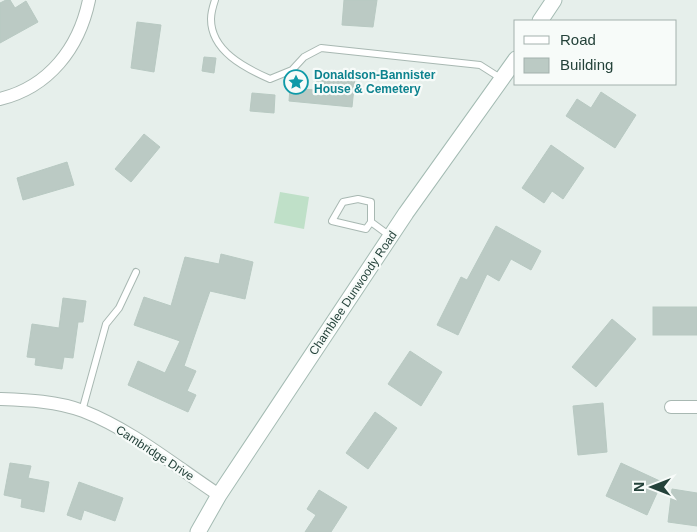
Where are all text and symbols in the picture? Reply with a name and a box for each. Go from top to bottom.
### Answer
legend [514,20,677,85]
text: Road [560,31,596,48]
text: Building [560,56,613,73]
place label: Donaldson-Bannister House & Cemetery [314,68,436,96]
place icon: Donaldson-Bannister House & Cemetery [283,69,309,95]
street label: Chamblee Dunwoody Road [306,228,400,358]
street label: Cambridge Drive [113,423,197,484]
north arrow [627,462,677,512]
text: N [631,482,647,492]

